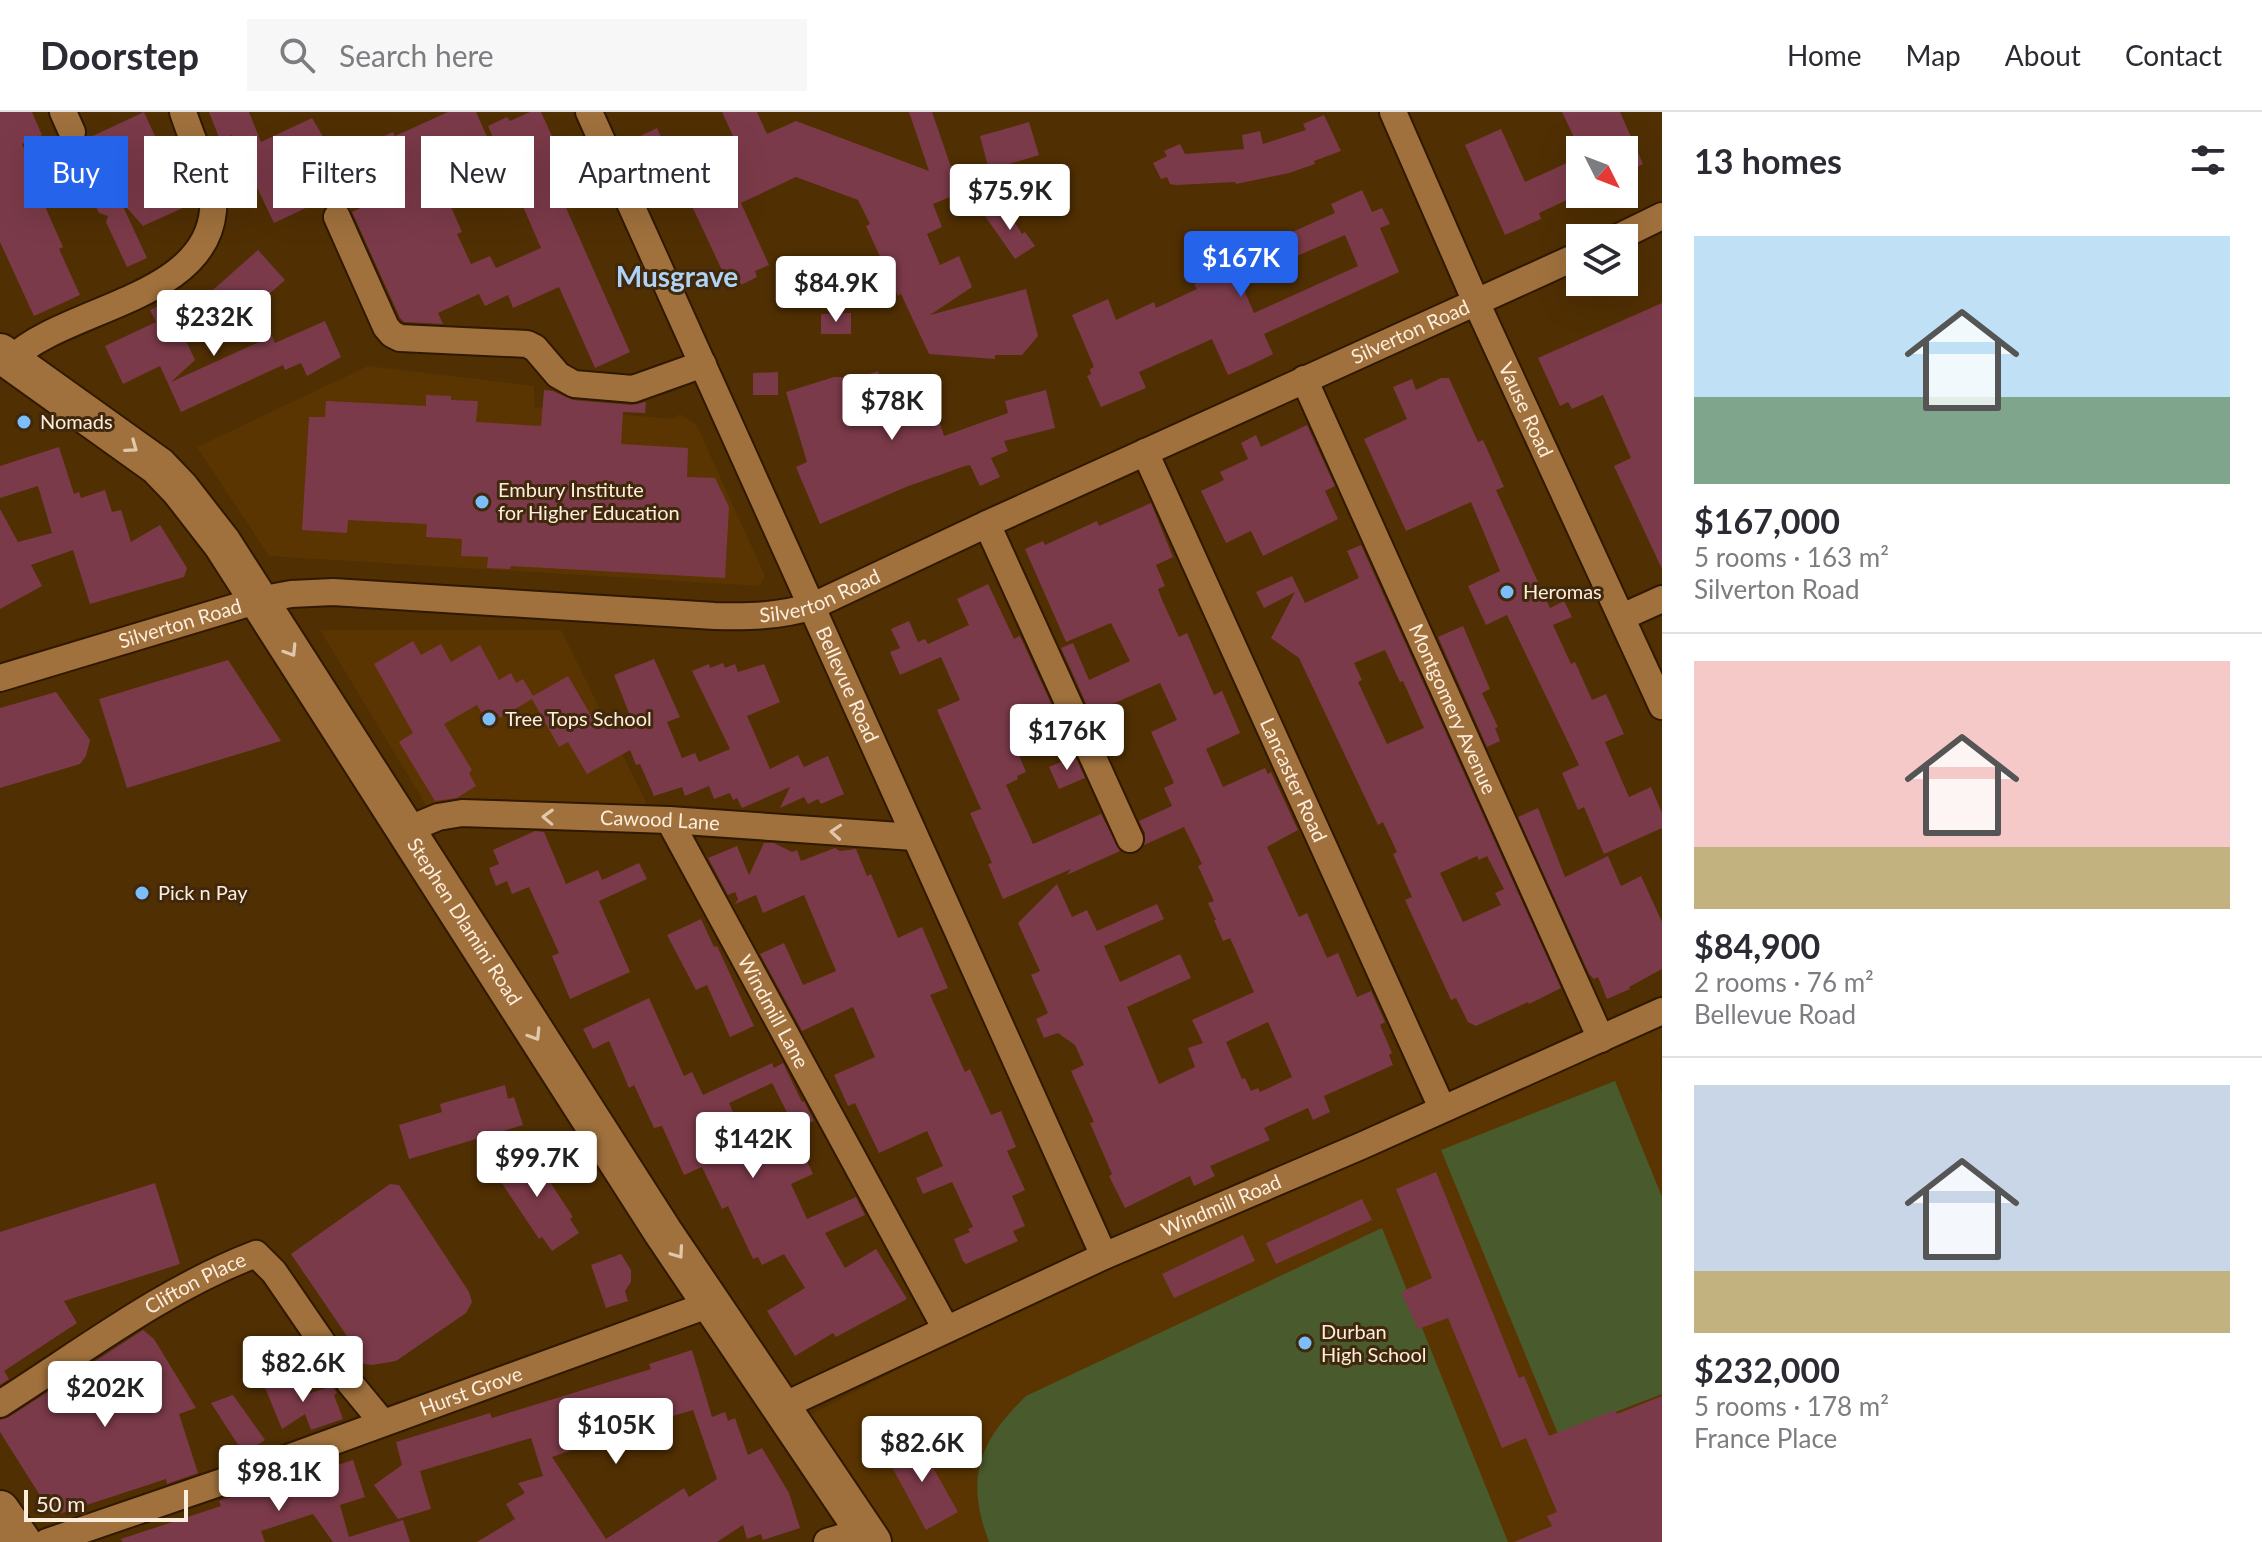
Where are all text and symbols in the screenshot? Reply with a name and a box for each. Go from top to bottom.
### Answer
search box [247,19,807,91]
text: Doorstep [40,32,199,78]
icon: search [275,33,319,77]
text: Search here [339,37,494,73]
text: Home [1787,38,1862,72]
text: Map [1906,38,1961,72]
text: About [2005,38,2081,72]
text: Contact [2125,38,2222,72]
chip: Buy [24,136,128,208]
chip: Rent [144,136,257,208]
chip: Filters [273,136,405,208]
chip: New [421,136,534,208]
chip: Apartment [550,136,738,208]
north arrow [1566,136,1638,208]
map controls [1566,136,1638,296]
icon: filters [2186,138,2230,182]
text: 13 homes [1694,140,1842,181]
pin: $75.9K [945,164,1075,232]
text: $75.9K [968,174,1052,206]
button: layers [1566,224,1638,296]
pin: $167K [1185,231,1297,299]
text: $167K [1202,241,1280,273]
pin: $84.9K [771,256,901,324]
district label: Musgrave [616,259,738,293]
text: $84.9K [794,266,878,298]
icon: home [1890,288,2034,432]
pin: $232K [158,290,270,358]
street label: Silverton Road [1347,294,1473,368]
text: $232K [175,300,253,332]
street label: Vause Road [1494,358,1559,461]
pin: $78K [845,374,939,442]
text: $78K [860,384,924,416]
place label: Nomads [40,409,113,433]
marker: Nomads [15,413,33,431]
one-way arrow [123,437,138,452]
place label: Embury Institute for Higher Education [498,477,680,524]
marker: Embury Institute for Higher Education [473,493,491,511]
text: $167,000 [1694,500,1840,541]
text: 5 rooms · 163 m² [1694,541,1889,573]
street label: Silverton Road [758,563,884,627]
text: Silverton Road [1694,573,1859,605]
place label: Heromas [1523,579,1602,603]
marker: Heromas [1498,583,1516,601]
street label: Silverton Road [115,593,244,653]
street label: Montgomery Avenue [1405,620,1502,798]
street label: Bellevue Road [812,622,885,746]
one-way arrow [281,642,296,656]
pin: $176K [1011,704,1123,772]
place label: Tree Tops School [505,706,652,730]
marker: Tree Tops School [480,710,498,728]
icon: home [1890,713,2034,857]
text: $176K [1028,714,1106,746]
street label: Lancaster Road [1256,714,1333,845]
street label: Cawood Lane [600,805,721,834]
one-way arrow [541,808,554,825]
one-way arrow [829,824,842,841]
street label: Stephen Dlamini Road [403,833,528,1009]
place label: Pick n Pay [158,880,248,904]
marker: Pick n Pay [133,884,151,902]
text: $84,900 [1694,925,1820,966]
street label: Windmill Lane [734,950,815,1072]
text: 2 rooms · 76 m² [1694,966,1874,998]
text: Bellevue Road [1694,998,1856,1030]
one-way arrow [526,1026,541,1041]
pin: $142K [697,1112,809,1180]
text: $142K [714,1122,792,1154]
pin: $99.7K [472,1131,602,1199]
icon: home [1890,1137,2034,1281]
text: $99.7K [495,1141,579,1173]
street label: Windmill Road [1157,1169,1284,1241]
one-way arrow [668,1244,683,1258]
street label: Clifton Place [140,1246,249,1318]
place label: Durban High School [1321,1319,1427,1366]
marker: Durban High School [1296,1334,1314,1352]
pin: $82.6K [238,1336,368,1404]
text: $82.6K [261,1346,345,1378]
text: $232,000 [1694,1349,1840,1390]
pin: $202K [49,1361,161,1429]
street label: Hurst Grove [416,1361,525,1420]
text: $202K [66,1371,144,1403]
text: 5 rooms · 178 m² [1694,1390,1889,1422]
pin: $105K [560,1398,672,1466]
text: $105K [577,1408,655,1440]
pin: $82.6K [857,1416,987,1484]
text: France Place [1694,1422,1837,1454]
text: $82.6K [880,1426,964,1458]
pin: $98.1K [214,1445,344,1513]
text: $98.1K [237,1455,321,1487]
scale bar [24,1486,188,1522]
text: 50 m [36,1490,85,1517]

